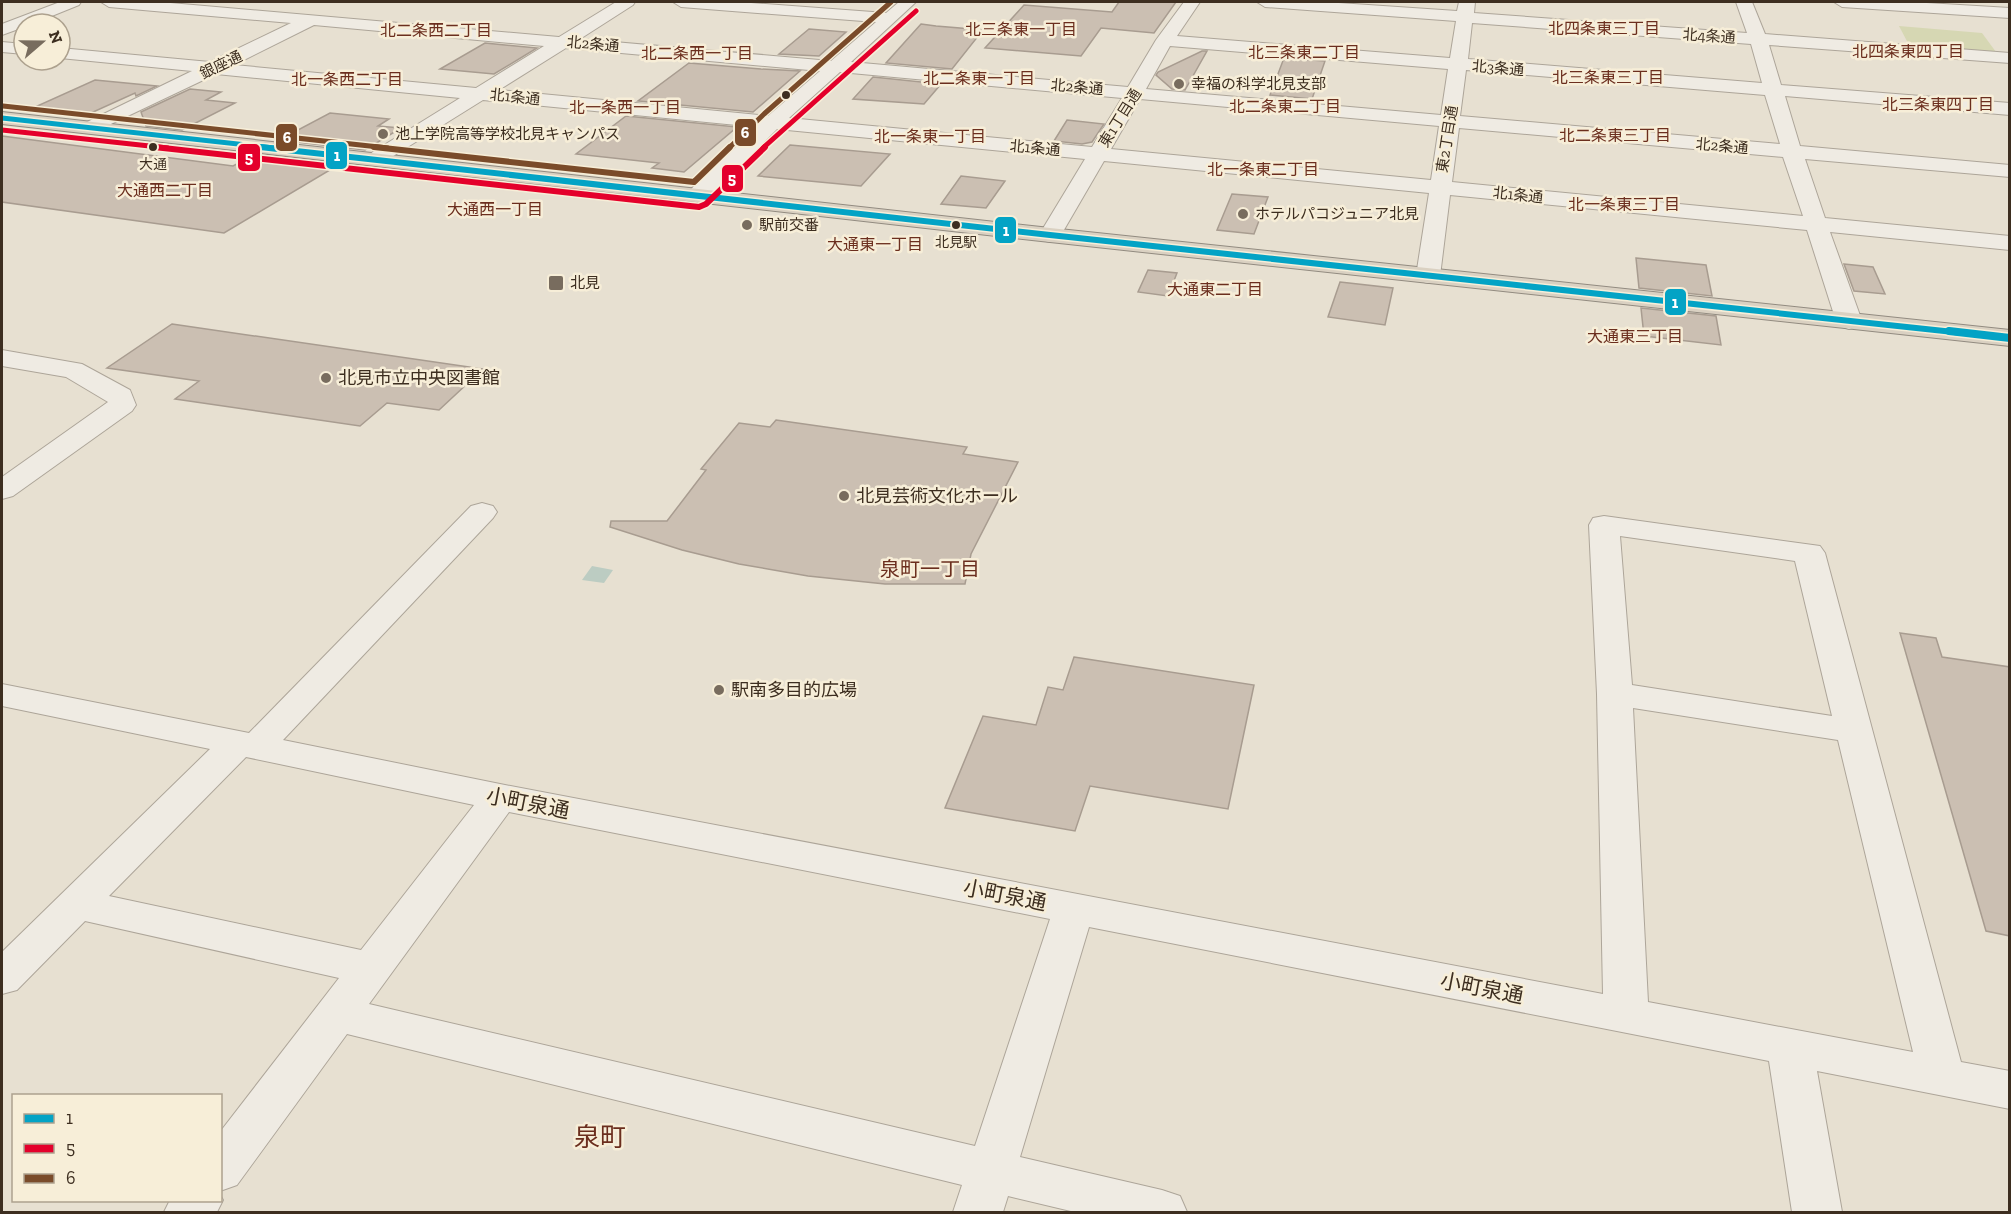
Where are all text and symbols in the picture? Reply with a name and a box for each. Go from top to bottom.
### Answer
north arrow [12,12,72,72]
district label: 北四条東三丁目 [1548,19,1660,38]
district label: 北三条東一丁目 [965,20,1077,39]
district label: 北二条西二丁目 [380,21,492,40]
street label: 北4条通 [1682,25,1736,47]
text: N [45,28,67,46]
street label: 北2条通 [566,33,620,55]
district label: 北四条東四丁目 [1852,42,1964,61]
district label: 北三条東二丁目 [1248,43,1360,62]
district label: 北二条西一丁目 [641,44,753,63]
street label: 銀座通 [197,47,245,83]
street label: 北3条通 [1471,57,1525,79]
district label: 北三条東三丁目 [1552,68,1664,87]
district label: 北二条東一丁目 [923,69,1035,88]
district label: 北一条西二丁目 [291,70,403,89]
place label: 幸福の科学北見支部 [1191,75,1326,93]
street label: 北2条通 [1050,76,1104,98]
marker: 幸福の科学北見支部 [1172,77,1186,91]
street label: 北1条通 [489,85,541,109]
street label: 東1丁目通 [1095,85,1145,151]
unlabelled marker [780,89,792,101]
district label: 北三条東四丁目 [1882,95,1994,114]
district label: 北二条東二丁目 [1229,97,1341,116]
district label: 北一条西一丁目 [569,98,681,117]
street label: 東2丁目通 [1433,104,1461,174]
line badge: 6 [734,118,757,147]
line badge: 6 [275,123,298,152]
text: 6 [741,123,750,142]
place label: 池上学院高等学校北見キャンパス [395,125,620,143]
district label: 北二条東三丁目 [1559,126,1671,145]
marker: 池上学院高等学校北見キャンパス [376,127,390,141]
district label: 北一条東一丁目 [874,127,986,146]
text: 6 [283,128,292,147]
street label: 北2条通 [1695,135,1749,157]
street label: 北1条通 [1009,137,1061,159]
marker: 大通 [147,141,159,153]
line badge: 1 [325,141,348,170]
line badge: 5 [237,143,261,172]
text: 1 [334,146,341,165]
text: 5 [245,148,253,167]
place label: 大通 [139,156,167,173]
district label: 北一条東二丁目 [1207,160,1319,179]
line badge: 5 [721,164,744,193]
text: 5 [728,169,736,188]
district label: 大通西二丁目 [117,181,213,200]
street label: 北1条通 [1492,183,1544,207]
district label: 北一条東三丁目 [1568,195,1680,214]
district label: 大通西一丁目 [447,200,543,219]
place label: ホテルパコジュニア北見 [1255,205,1419,223]
marker: ホテルパコジュニア北見 [1236,207,1250,221]
place label: 駅前交番 [759,216,819,234]
line badge: 1 [994,216,1017,244]
marker: 駅前交番 [740,218,754,232]
marker: 北見駅 [950,219,962,231]
text: 1 [1003,221,1010,240]
place label: 北見駅 [935,234,977,251]
district label: 大通東一丁目 [827,235,923,254]
marker: 北見 [547,274,565,292]
place label: 北見 [570,274,600,292]
district label: 大通東二丁目 [1167,280,1263,299]
line badge: 1 [1664,288,1687,316]
text: 1 [1672,293,1679,312]
district label: 大通東三丁目 [1587,327,1683,346]
place label: 北見市立中央図書館 [338,367,500,389]
marker: 北見市立中央図書館 [319,371,333,385]
place label: 北見芸術文化ホール [856,485,1018,507]
marker: 北見芸術文化ホール [837,489,851,503]
district label: 泉町一丁目 [880,557,980,581]
place label: 駅南多目的広場 [731,679,857,701]
marker: 駅南多目的広場 [712,683,726,697]
street label: 小町泉通 [484,783,572,823]
street label: 小町泉通 [961,875,1049,915]
street label: 小町泉通 [1438,968,1526,1008]
legend [12,1094,222,1202]
text: 1 [66,1107,73,1129]
district label: 泉町 [574,1121,626,1153]
text: 5 [66,1137,75,1159]
text: 6 [66,1167,76,1189]

